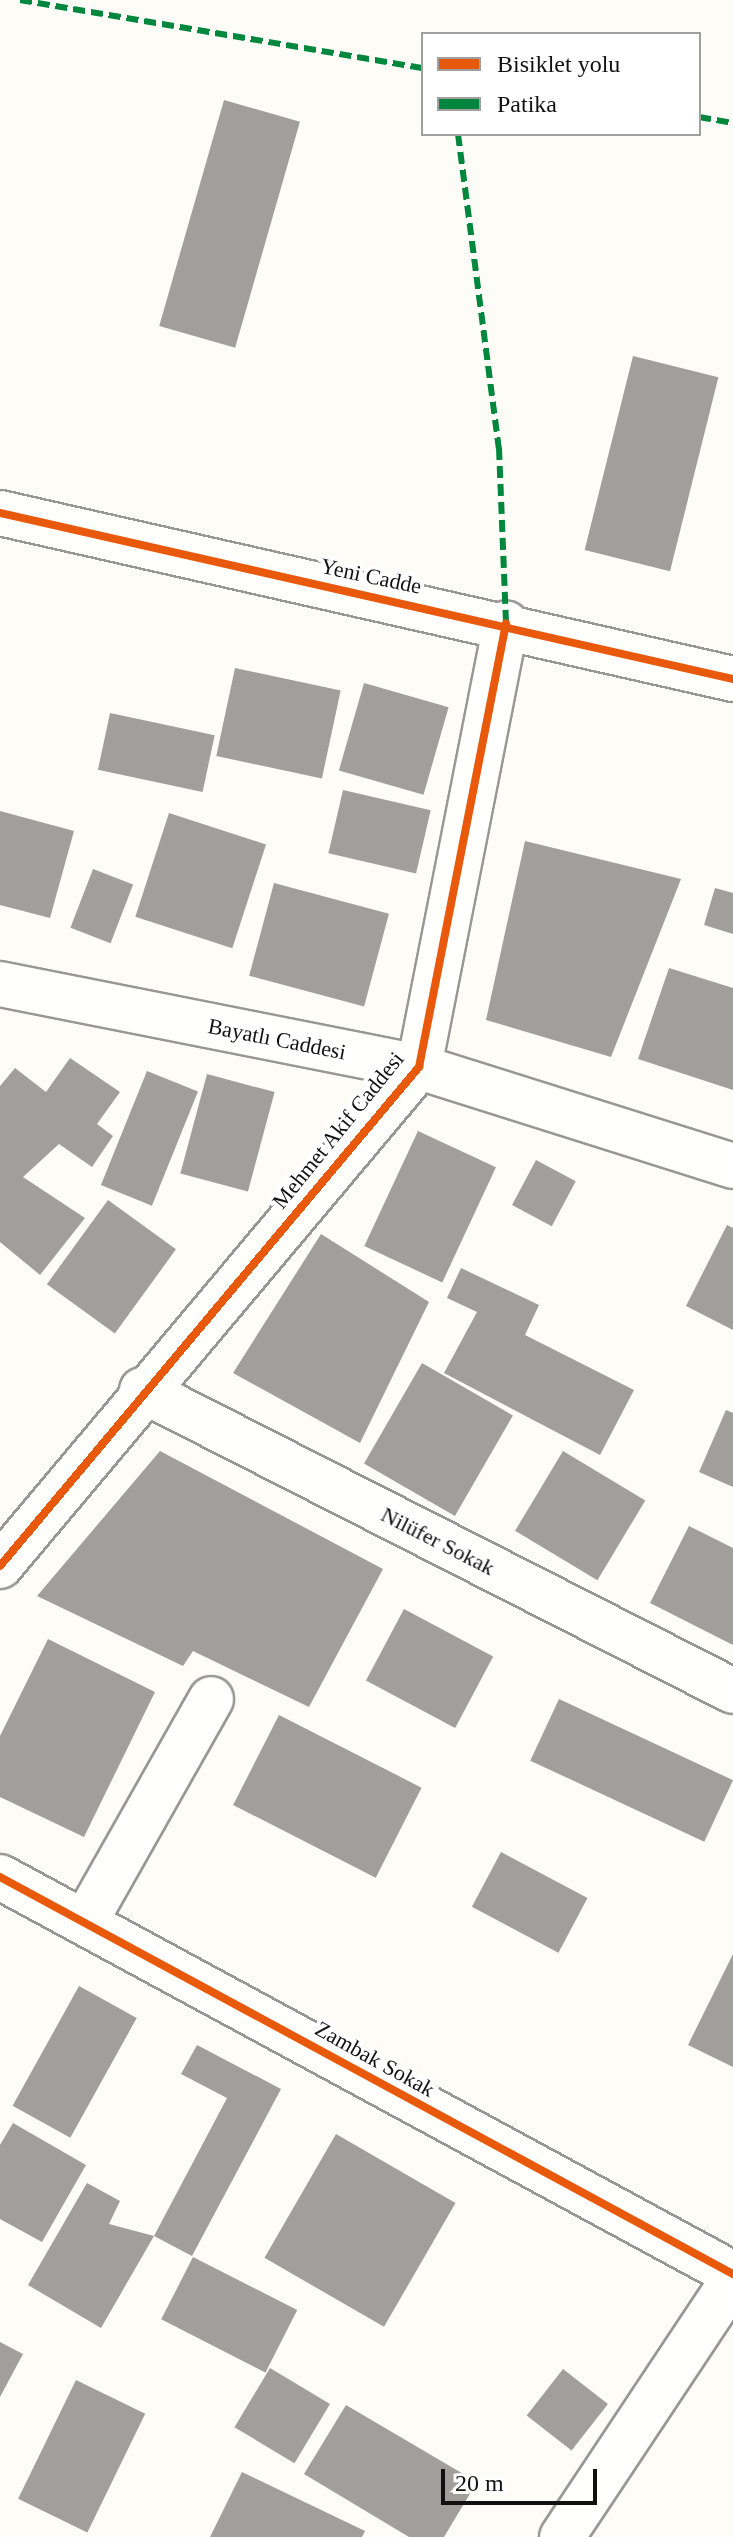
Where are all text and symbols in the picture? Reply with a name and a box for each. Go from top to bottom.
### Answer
legend [421,32,701,136]
text: Bisiklet yolu [497,51,620,77]
text: Patika [497,91,557,117]
street label: Yeni Cadde [318,552,424,600]
street label: Bayatlı Caddesi [206,1013,348,1065]
street label: Mehmet Akif Caddesi [266,1046,410,1214]
street label: Nilüfer Sokak [377,1501,499,1581]
street label: Zambak Sokak [311,2015,439,2103]
scale bar [445,2453,601,2503]
text: 20 m [455,2470,504,2496]

